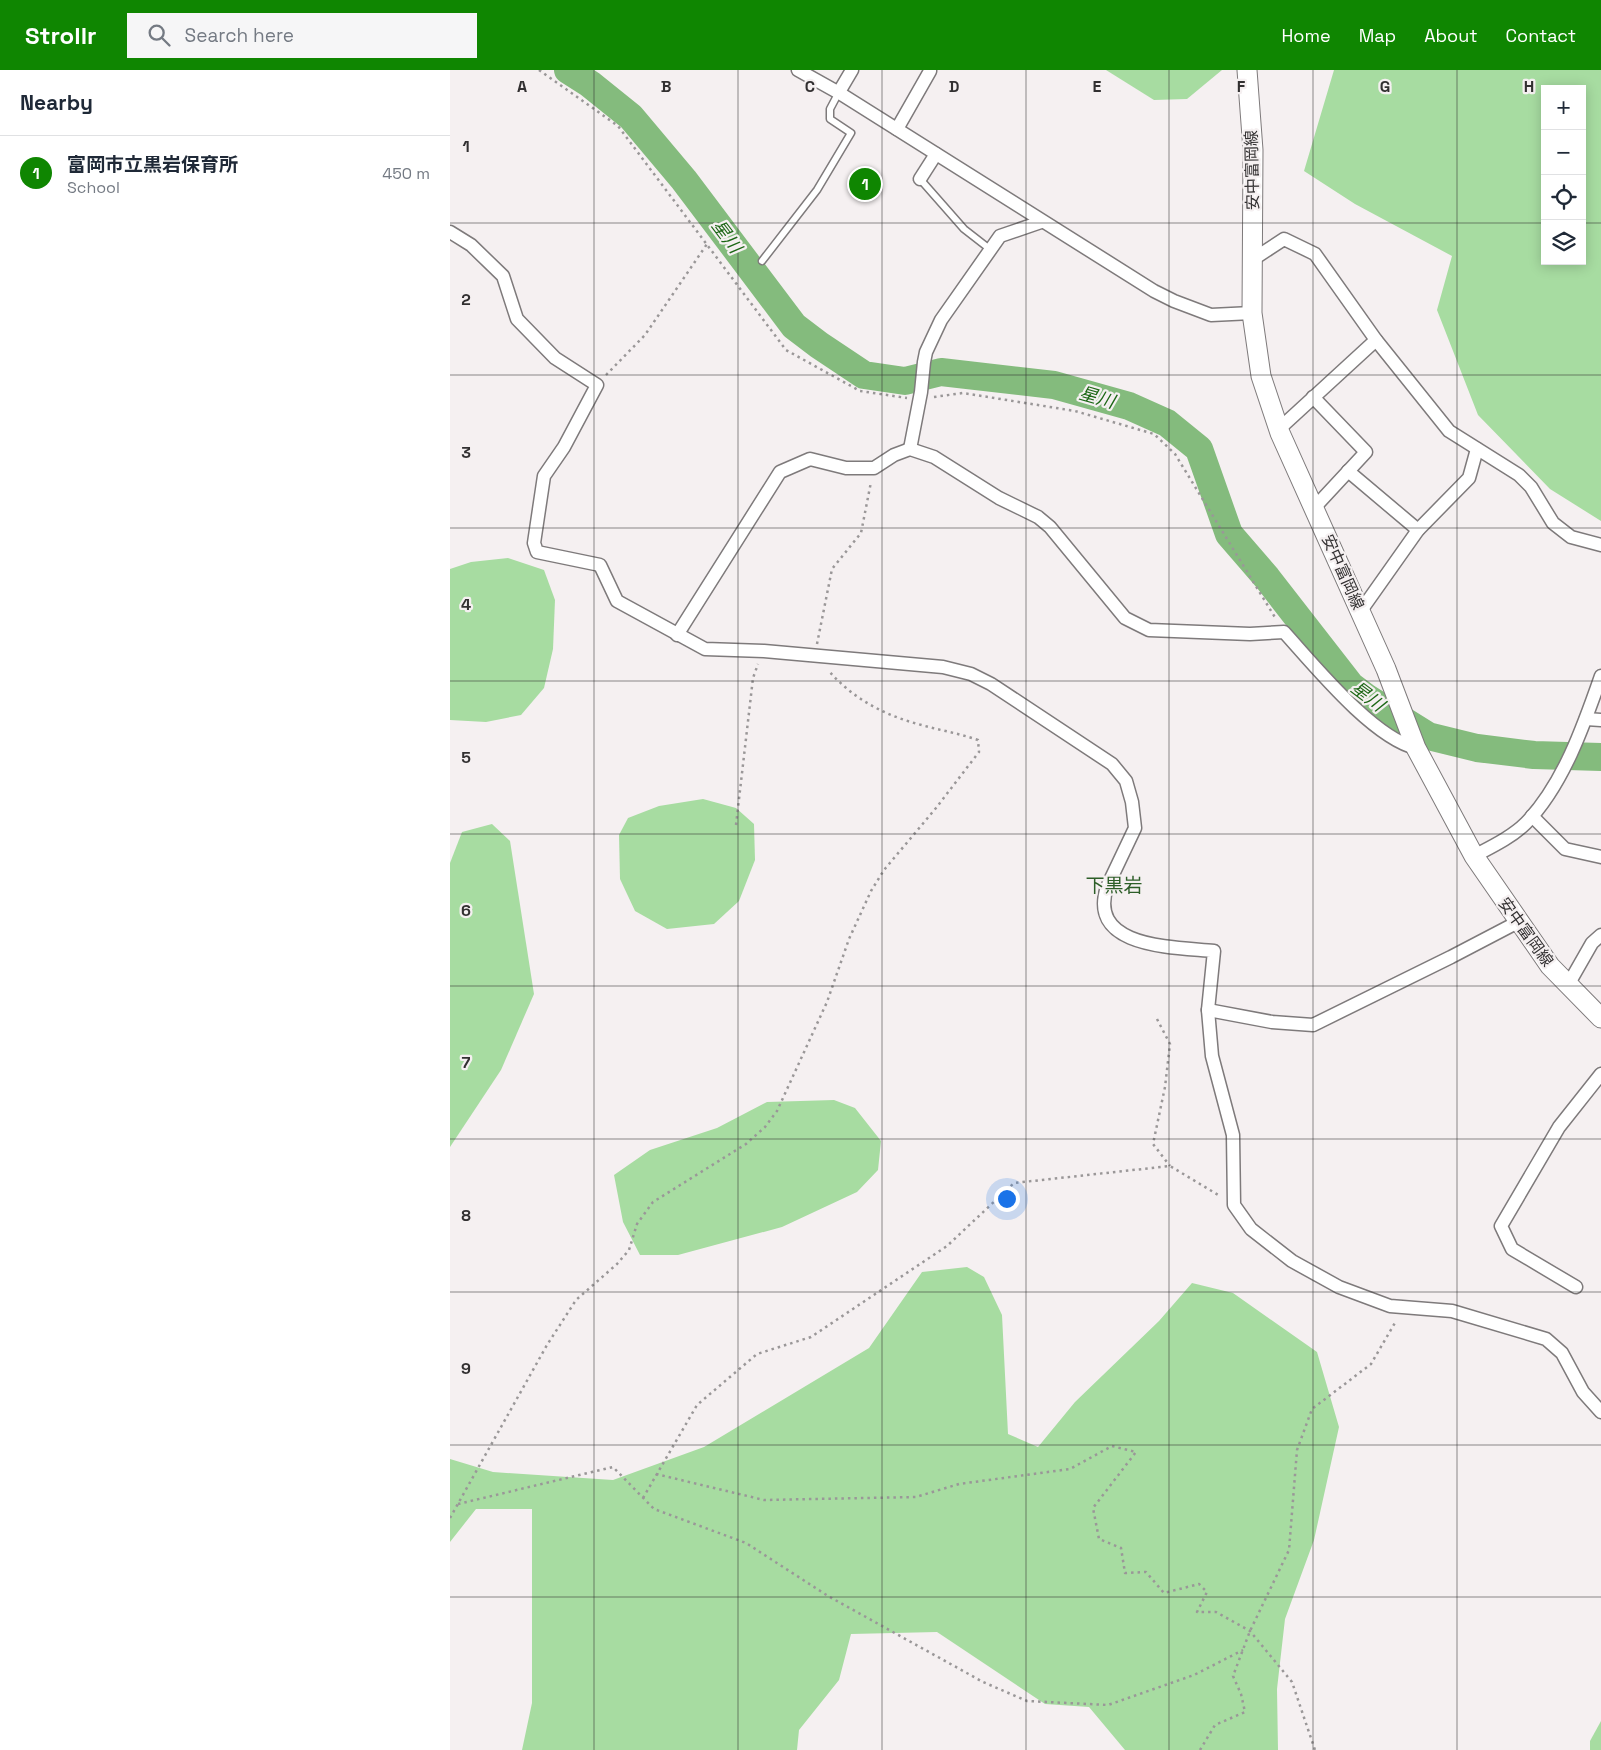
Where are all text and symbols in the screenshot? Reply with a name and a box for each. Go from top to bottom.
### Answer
search box [127,13,477,58]
text: Strollr [25,20,97,51]
icon: search [145,21,173,49]
text: Search here [185,23,294,48]
text: Home [1282,24,1331,47]
text: Map [1359,24,1396,47]
text: About [1424,24,1478,47]
text: Contact [1506,24,1576,47]
text: A [517,76,527,97]
text: B [661,76,671,97]
text: C [805,76,815,97]
text: D [949,76,959,97]
text: E [1093,76,1102,97]
text: F [1237,76,1246,97]
text: G [1380,76,1390,97]
text: H [1524,76,1534,97]
map controls [1541,85,1586,265]
button: + [1541,85,1586,130]
text: Nearby [20,89,93,116]
street label: 安中富岡線 [1241,130,1263,210]
button: − [1541,130,1586,175]
text: 1 [462,136,470,157]
text: 富岡市立黒岩保育所 [67,152,238,177]
text: 1 [32,163,40,184]
text: 450 m [382,163,430,184]
pin: 1 [849,165,881,203]
button: locate [1541,175,1586,220]
text: School [67,177,120,198]
water label: 星川 [707,215,748,259]
button: layers [1541,220,1586,265]
text: 2 [461,289,471,310]
water label: 星川 [1077,381,1119,414]
text: 3 [461,442,471,463]
street label: 安中富岡線 [1317,531,1369,613]
text: 4 [461,594,471,615]
water label: 星川 [1347,676,1391,717]
text: 5 [461,747,471,768]
district label: 下黒岩 [1085,873,1143,898]
street label: 安中富岡線 [1494,893,1558,971]
text: 6 [461,900,471,921]
text: 7 [462,1052,471,1073]
your location [994,1186,1020,1212]
text: 8 [461,1205,471,1226]
text: 9 [461,1358,471,1379]

